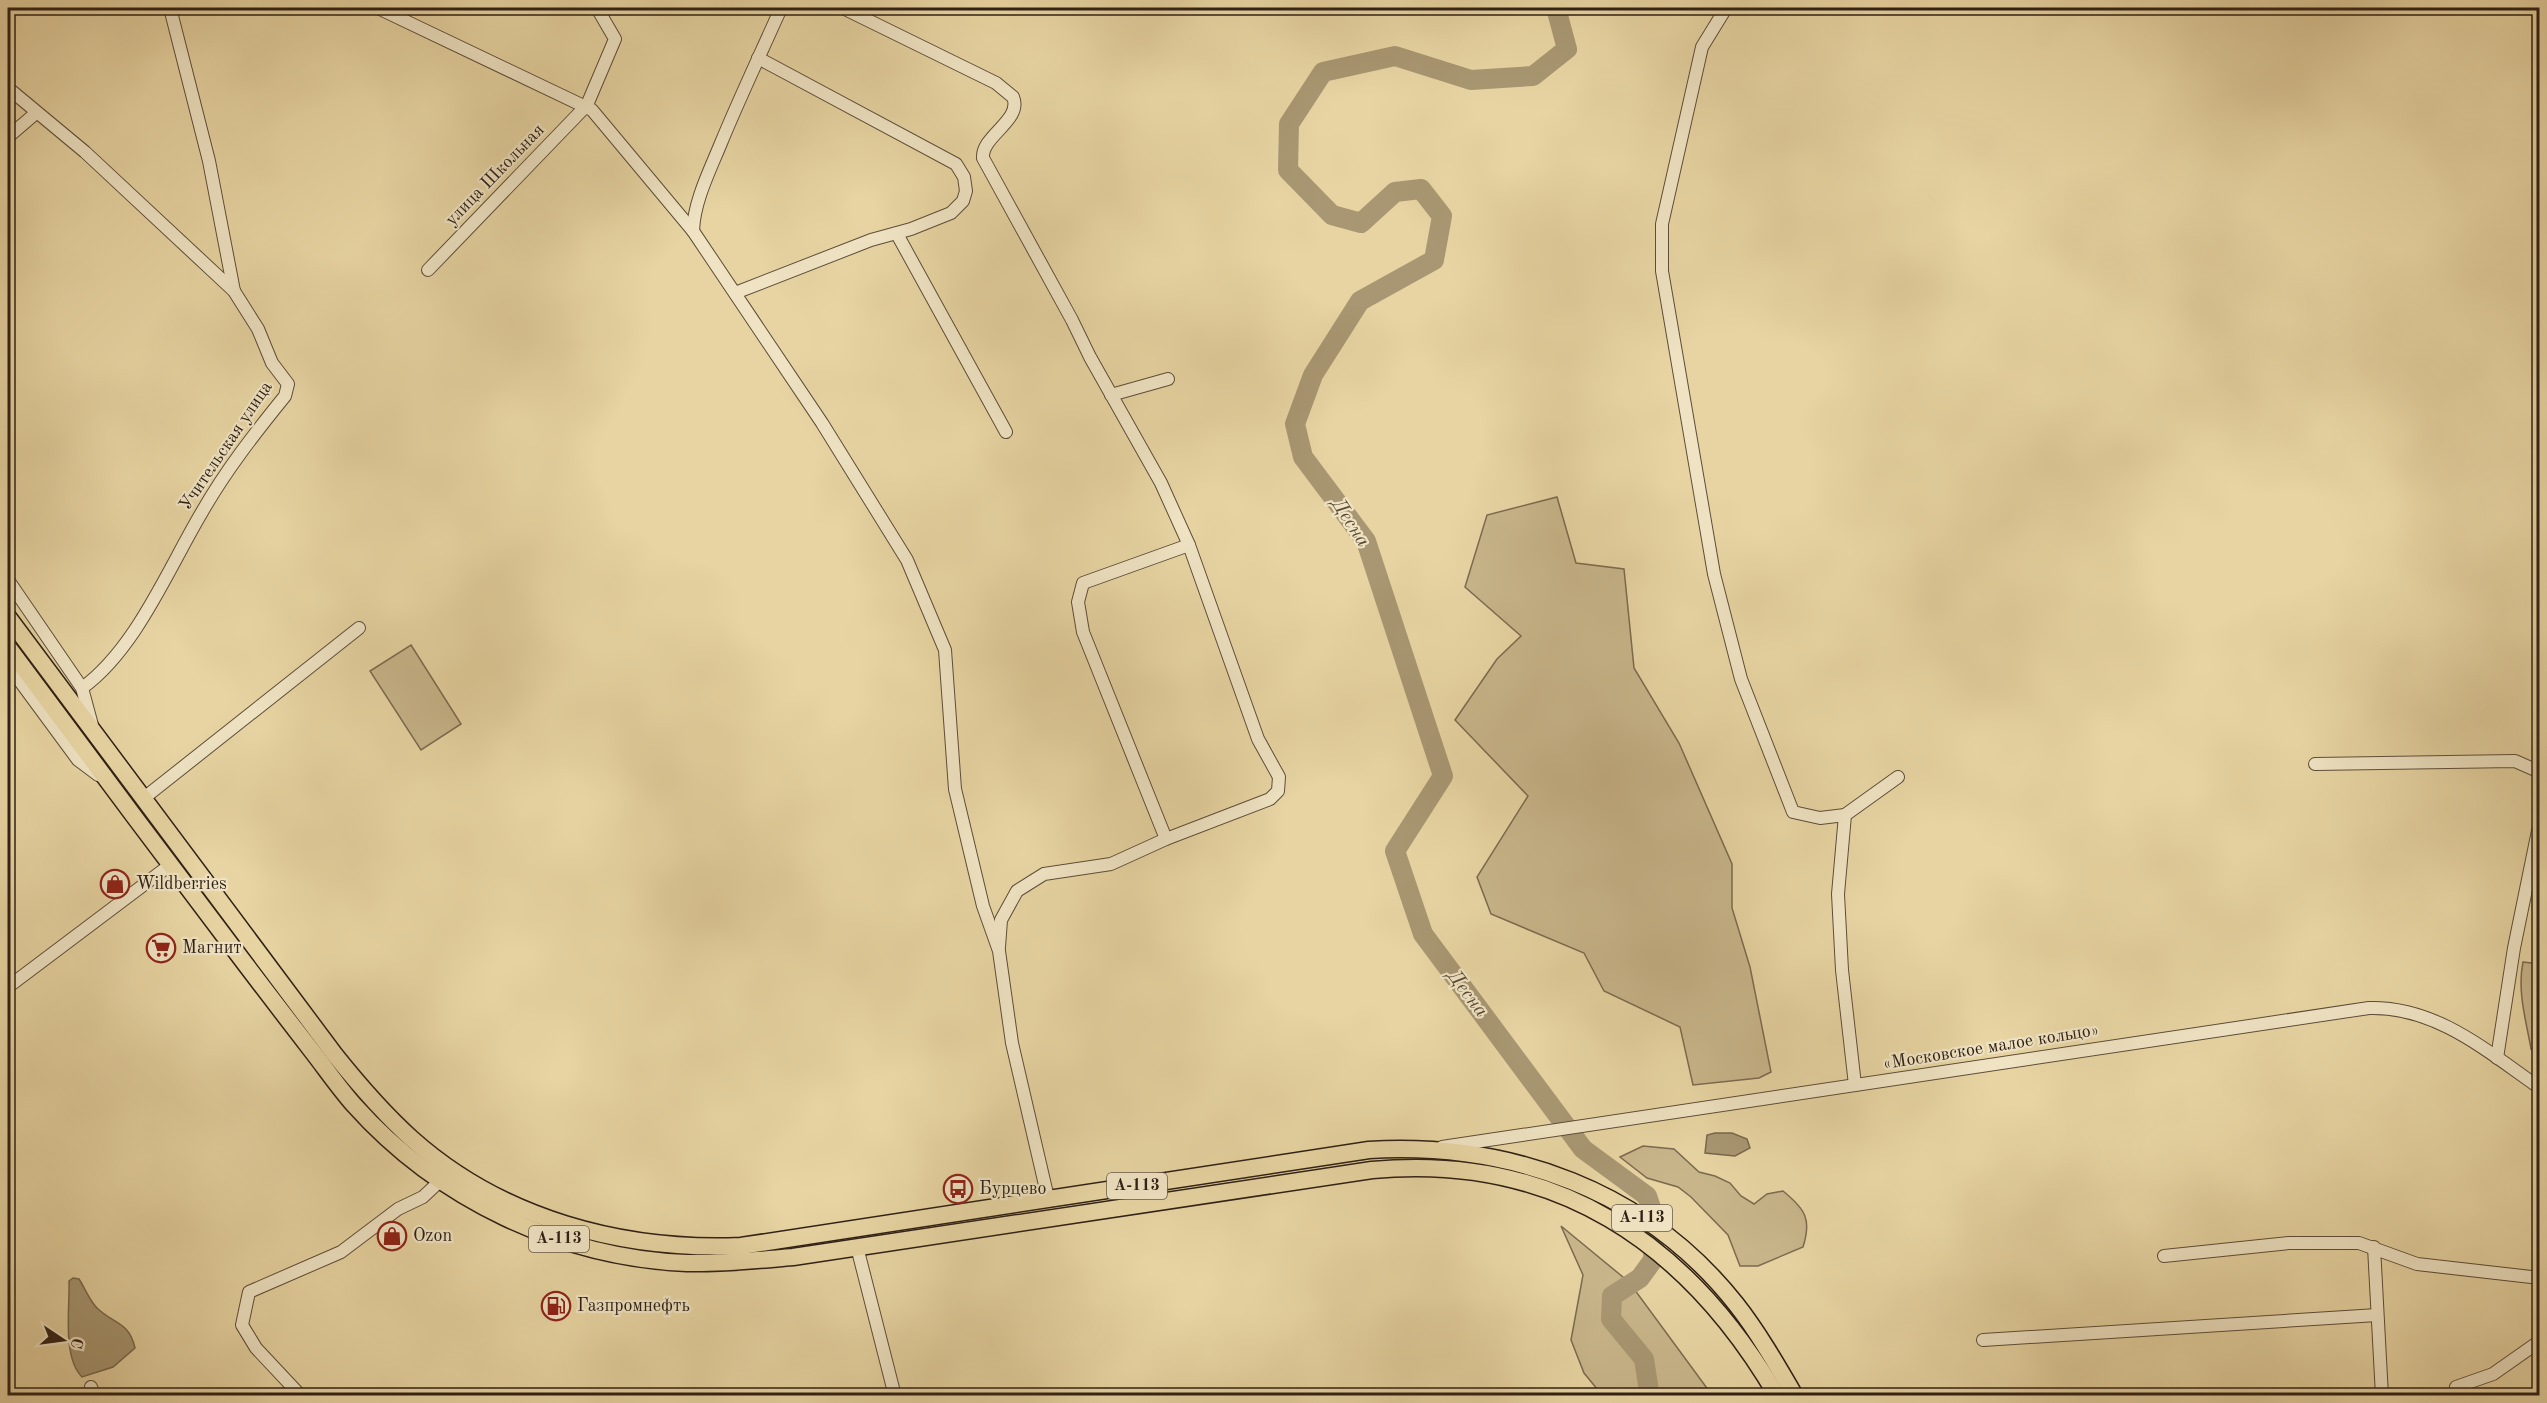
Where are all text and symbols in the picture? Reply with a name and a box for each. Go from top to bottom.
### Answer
street label: улица Школьная [442,121,548,229]
street label: Учительская улица [176,378,276,514]
water label: Десна [1325,493,1373,551]
shop icon: Wildberries [99,868,131,900]
place label: Wildberries [136,875,227,893]
supermarket icon: Магнит [145,932,177,964]
place label: Магнит [182,939,242,957]
water label: Десна [1441,964,1491,1022]
street label: «Московское малое кольцо» [1882,1021,2100,1073]
bus stop icon: Бурцево [942,1173,974,1205]
road number: А-113 [1107,1173,1167,1199]
place label: Бурцево [979,1180,1046,1198]
road number: А-113 [1612,1205,1672,1231]
shop icon: Ozon [376,1220,408,1252]
road number: А-113 [529,1226,589,1252]
place label: Ozon [413,1227,452,1245]
fuel station icon: Газпромнефть [540,1290,572,1322]
place label: Газпромнефть [577,1297,690,1316]
north arrow [33,1310,93,1370]
text: С [67,1336,85,1350]

